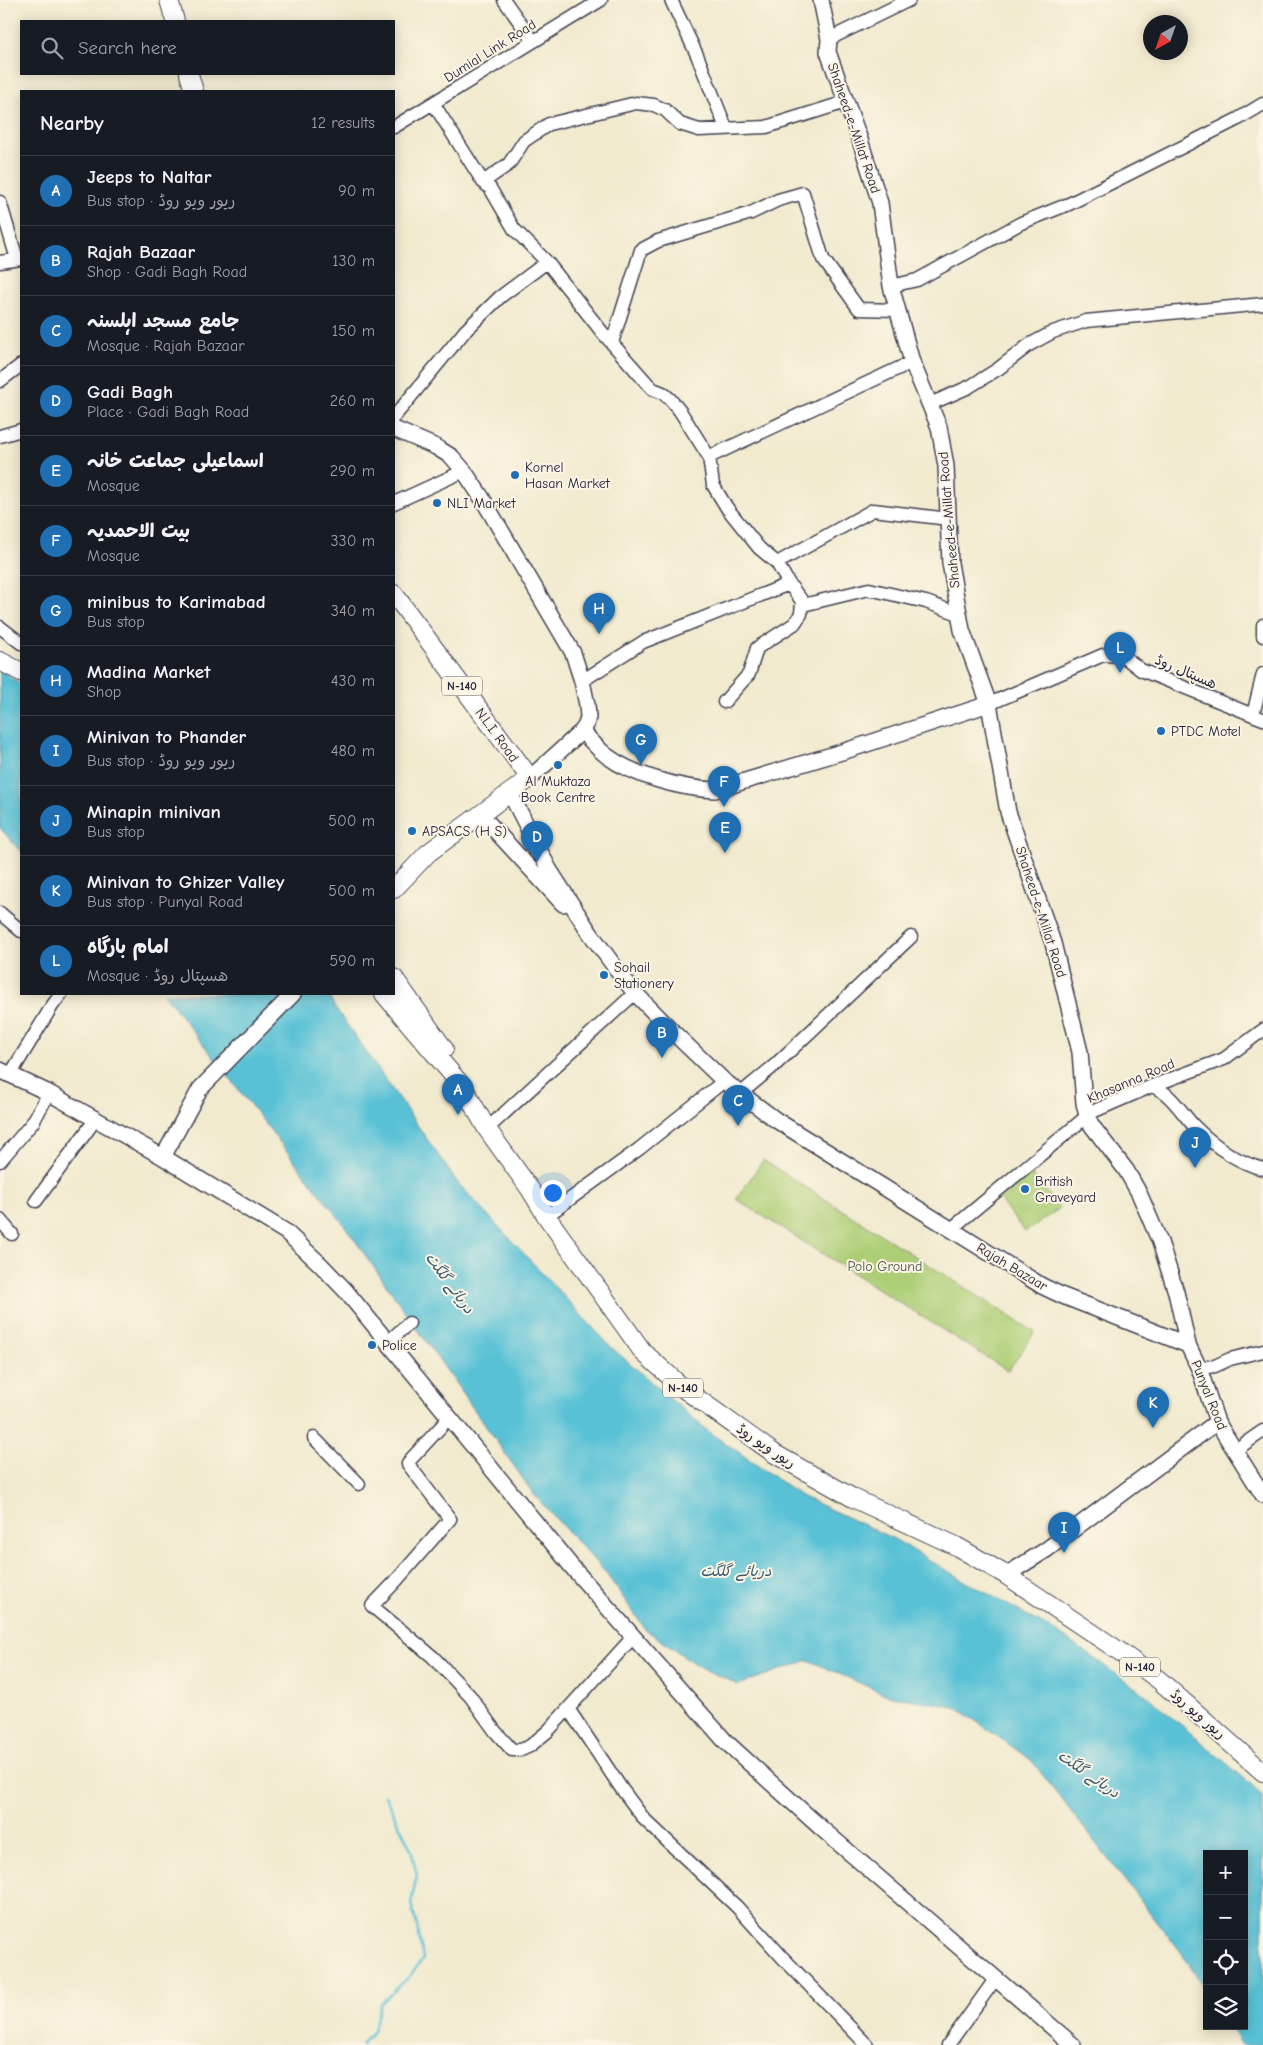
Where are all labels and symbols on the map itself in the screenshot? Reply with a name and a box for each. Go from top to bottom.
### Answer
north arrow [1143,15,1188,60]
street label: Dumial Link Road [441,16,539,86]
street label: Shaheed-e-Millat Road [824,61,884,195]
street label: Shaheed-e-Millat Road [935,451,963,589]
place label: Kornel Hasan Market [525,459,611,492]
marker: Kornel Hasan Market [509,469,521,481]
place label: NLI Market [447,495,516,512]
marker: NLI Market [431,497,443,509]
pin: H [583,593,615,634]
pin: L [1104,632,1136,673]
street label: ھسپتال روڈ [1152,651,1219,694]
road number: N-140 [442,676,482,696]
street label: N.L.I. Road [472,705,522,765]
place label: PTDC Motel [1171,723,1241,740]
pin: G [625,724,657,765]
marker: PTDC Motel [1155,725,1167,737]
marker: Al Muktaza Book Centre [552,759,564,771]
pin: F [708,766,740,807]
place label: Al Muktaza Book Centre [521,773,595,806]
pin: E [709,812,741,853]
pin: D [521,821,553,862]
place label: APSACS (H S) [422,823,507,840]
marker: APSACS (H S) [406,825,418,837]
street label: Shaheed-e-Millat Road [1012,844,1070,980]
place label: Sohail Stationery [614,959,674,992]
marker: Sohail Stationery [598,969,610,981]
pin: B [646,1017,678,1058]
street label: Khasanna Road [1085,1055,1177,1107]
pin: A [442,1074,474,1115]
pin: C [722,1085,754,1126]
pin: J [1179,1127,1211,1168]
place label: British Graveyard [1035,1173,1096,1206]
your location [540,1180,566,1206]
marker: British Graveyard [1019,1183,1031,1195]
street label: Rajah Bazaar [973,1239,1051,1295]
water label: دریائے گلگت [421,1249,478,1318]
park label: Polo Ground [848,1258,922,1275]
place label: Police [382,1337,417,1354]
marker: Police [366,1339,378,1351]
street label: Punyal Road [1187,1358,1231,1432]
road number: N-140 [663,1379,703,1398]
pin: K [1137,1387,1169,1428]
street label: ریور ویو روڈ [733,1420,799,1472]
pin: I [1048,1512,1080,1553]
water label: دریائے گلگت [700,1562,772,1581]
road number: N-140 [1120,1658,1160,1676]
street label: ریور ویو روڈ [1167,1685,1229,1743]
water label: دریائے گلگت [1054,1746,1123,1803]

